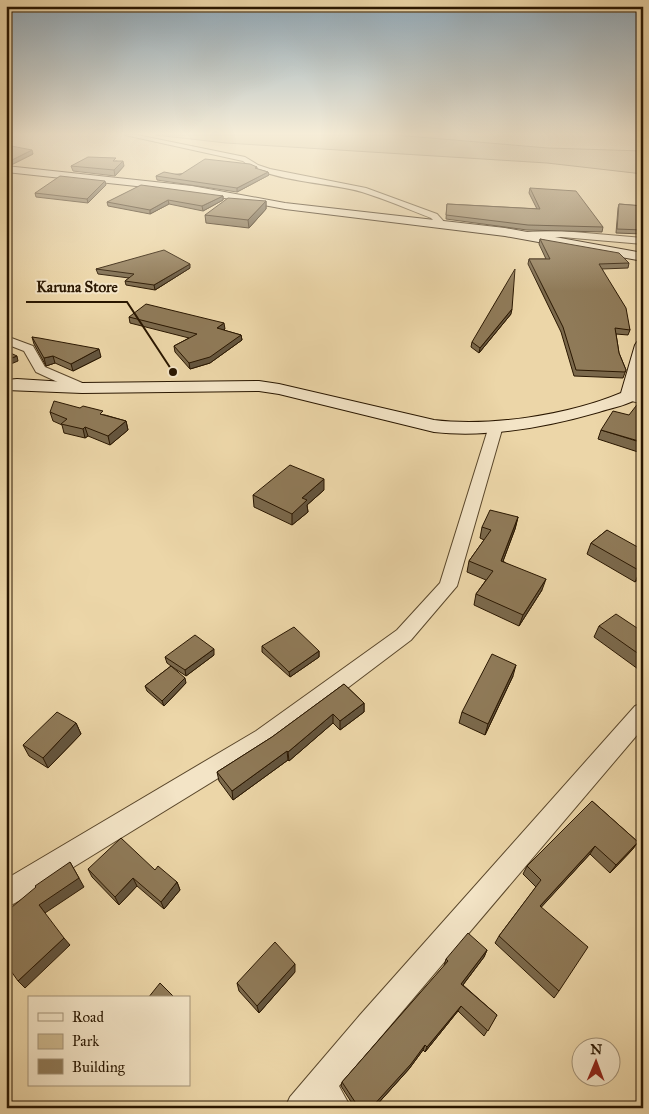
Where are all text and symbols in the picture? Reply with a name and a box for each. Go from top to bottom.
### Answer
callout: Karuna Store [26,272,127,302]
text: Karuna Store [36,278,119,296]
legend [28,996,190,1086]
text: Road [72,1008,104,1026]
text: Park [72,1032,99,1050]
north arrow [572,1036,622,1086]
text: N [590,1041,602,1058]
text: Building [72,1058,126,1076]

